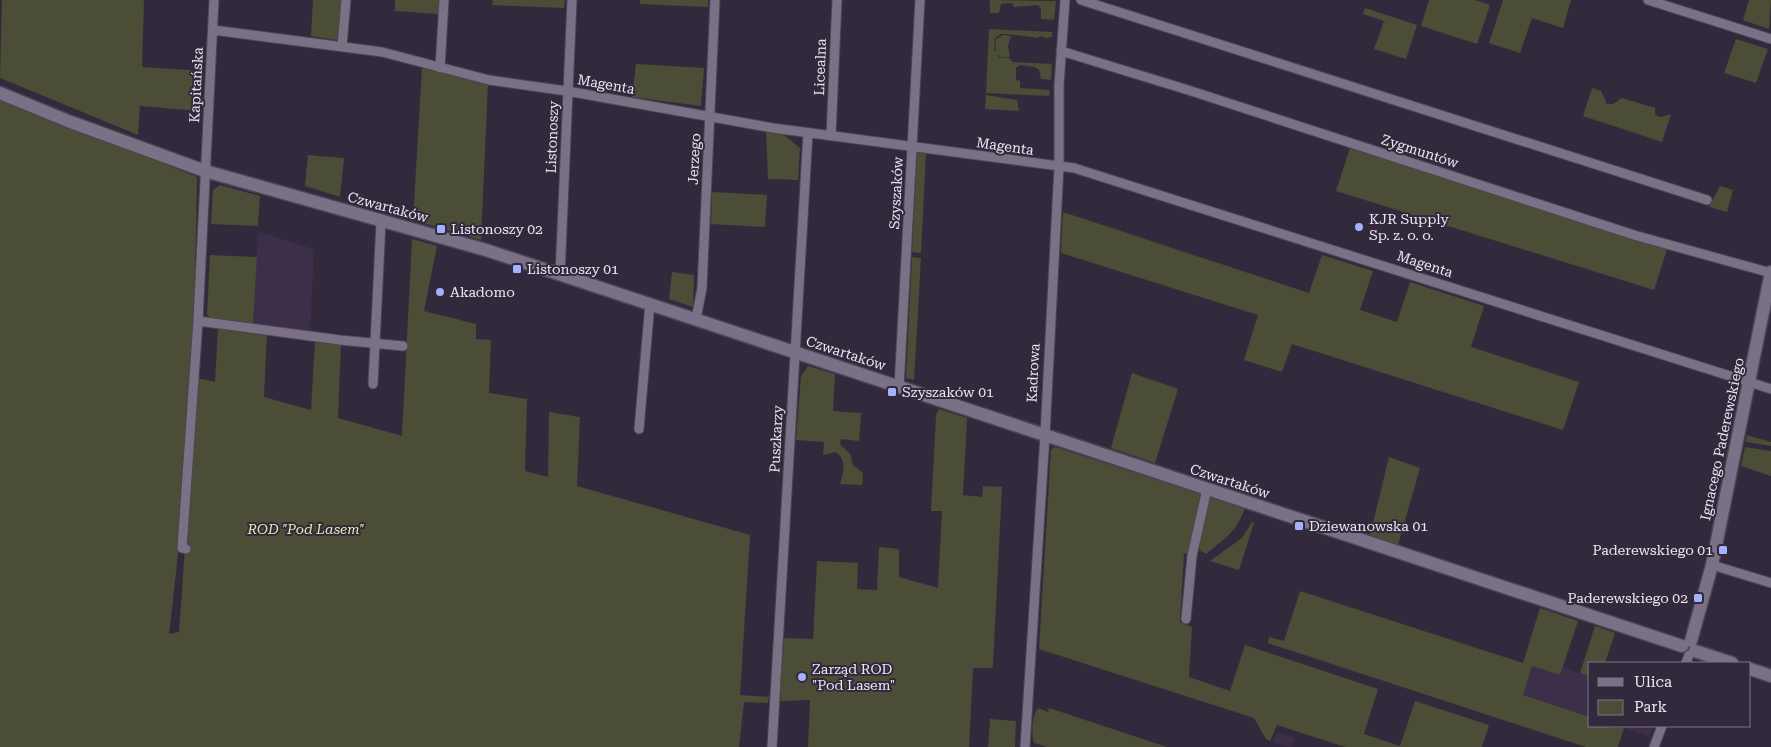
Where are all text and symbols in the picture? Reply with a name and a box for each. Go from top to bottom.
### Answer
street label: Licealna [811,38,829,96]
street label: Kapitańska [186,46,206,123]
street label: Magenta [576,71,636,97]
street label: Listonoszy [543,100,561,174]
street label: Zygmuntów [1379,131,1461,171]
street label: Jerzego [685,133,703,185]
street label: Magenta [975,134,1035,158]
street label: Szyszaków [886,156,906,230]
street label: Czwartaków [346,189,430,226]
place label: KJR Supply Sp. z. o. o. [1369,211,1450,243]
place label: Listonoszy 02 [451,221,543,237]
marker: KJR Supply Sp. z. o. o. [1353,221,1365,233]
marker: Listonoszy 02 [435,223,447,235]
street label: Magenta [1395,247,1455,281]
place label: Listonoszy 01 [527,261,619,277]
marker: Listonoszy 01 [511,263,523,275]
place label: Akadomo [450,284,515,300]
marker: Akadomo [434,286,446,298]
street label: Czwartaków [804,333,888,374]
street label: Kadrowa [1023,343,1043,403]
street label: Ignacego Paderewskiego [1697,356,1747,522]
place label: Szyszaków 01 [902,384,994,400]
marker: Szyszaków 01 [886,386,898,398]
street label: Puszkarzy [766,404,786,473]
street label: Czwartaków [1188,461,1272,502]
place label: Dziewanowska 01 [1309,518,1428,534]
marker: Dziewanowska 01 [1293,520,1305,532]
park label: ROD "Pod Lasem" [246,521,365,537]
place label: Paderewskiego 01 [1593,542,1713,558]
marker: Paderewskiego 01 [1717,544,1729,556]
place label: Paderewskiego 02 [1568,590,1688,606]
marker: Paderewskiego 02 [1692,592,1704,604]
place label: Zarząd ROD "Pod Lasem" [812,661,895,693]
legend [1588,662,1751,727]
marker: Zarząd ROD "Pod Lasem" [796,671,808,683]
text: Ulica [1634,673,1672,691]
text: Park [1634,698,1668,716]

